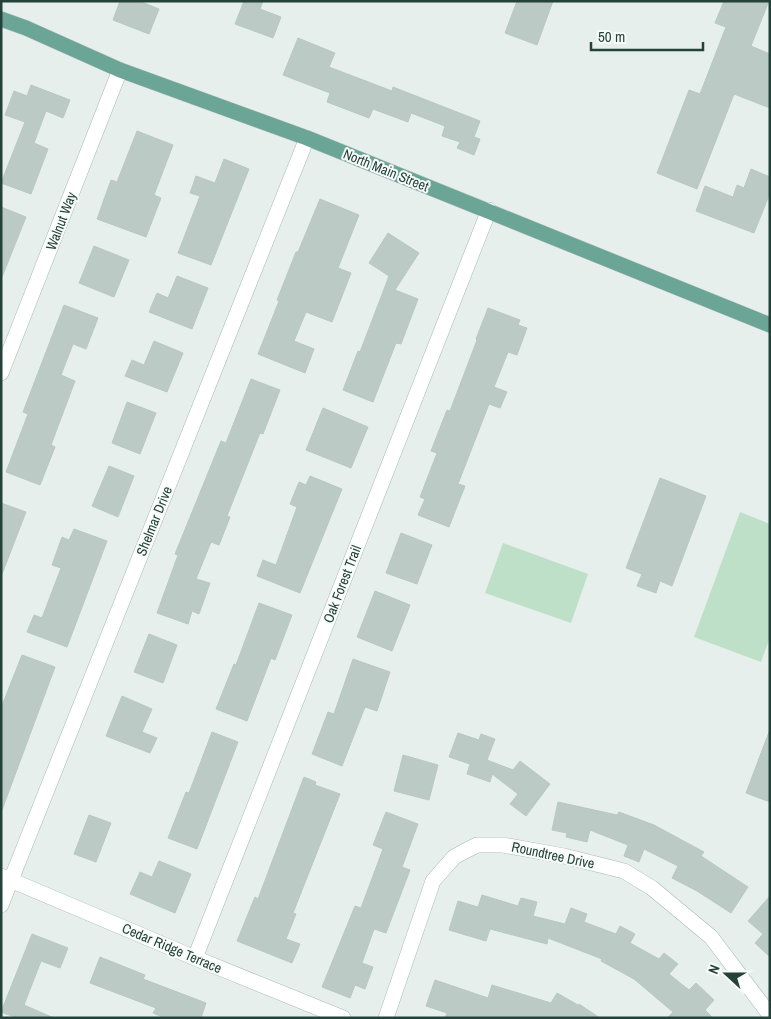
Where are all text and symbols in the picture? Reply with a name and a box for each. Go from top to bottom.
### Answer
scale bar [591,20,704,52]
text: 50 m [598,26,625,47]
street label: North Main Street [341,145,431,195]
street label: Walnut Way [42,189,80,253]
street label: Shelmar Drive [132,484,176,558]
street label: Oak Forest Trail [319,543,365,625]
street label: Roundtree Drive [510,837,596,873]
street label: Cedar Ridge Terrace [120,919,224,977]
north arrow [701,949,751,999]
text: N [704,962,724,976]

